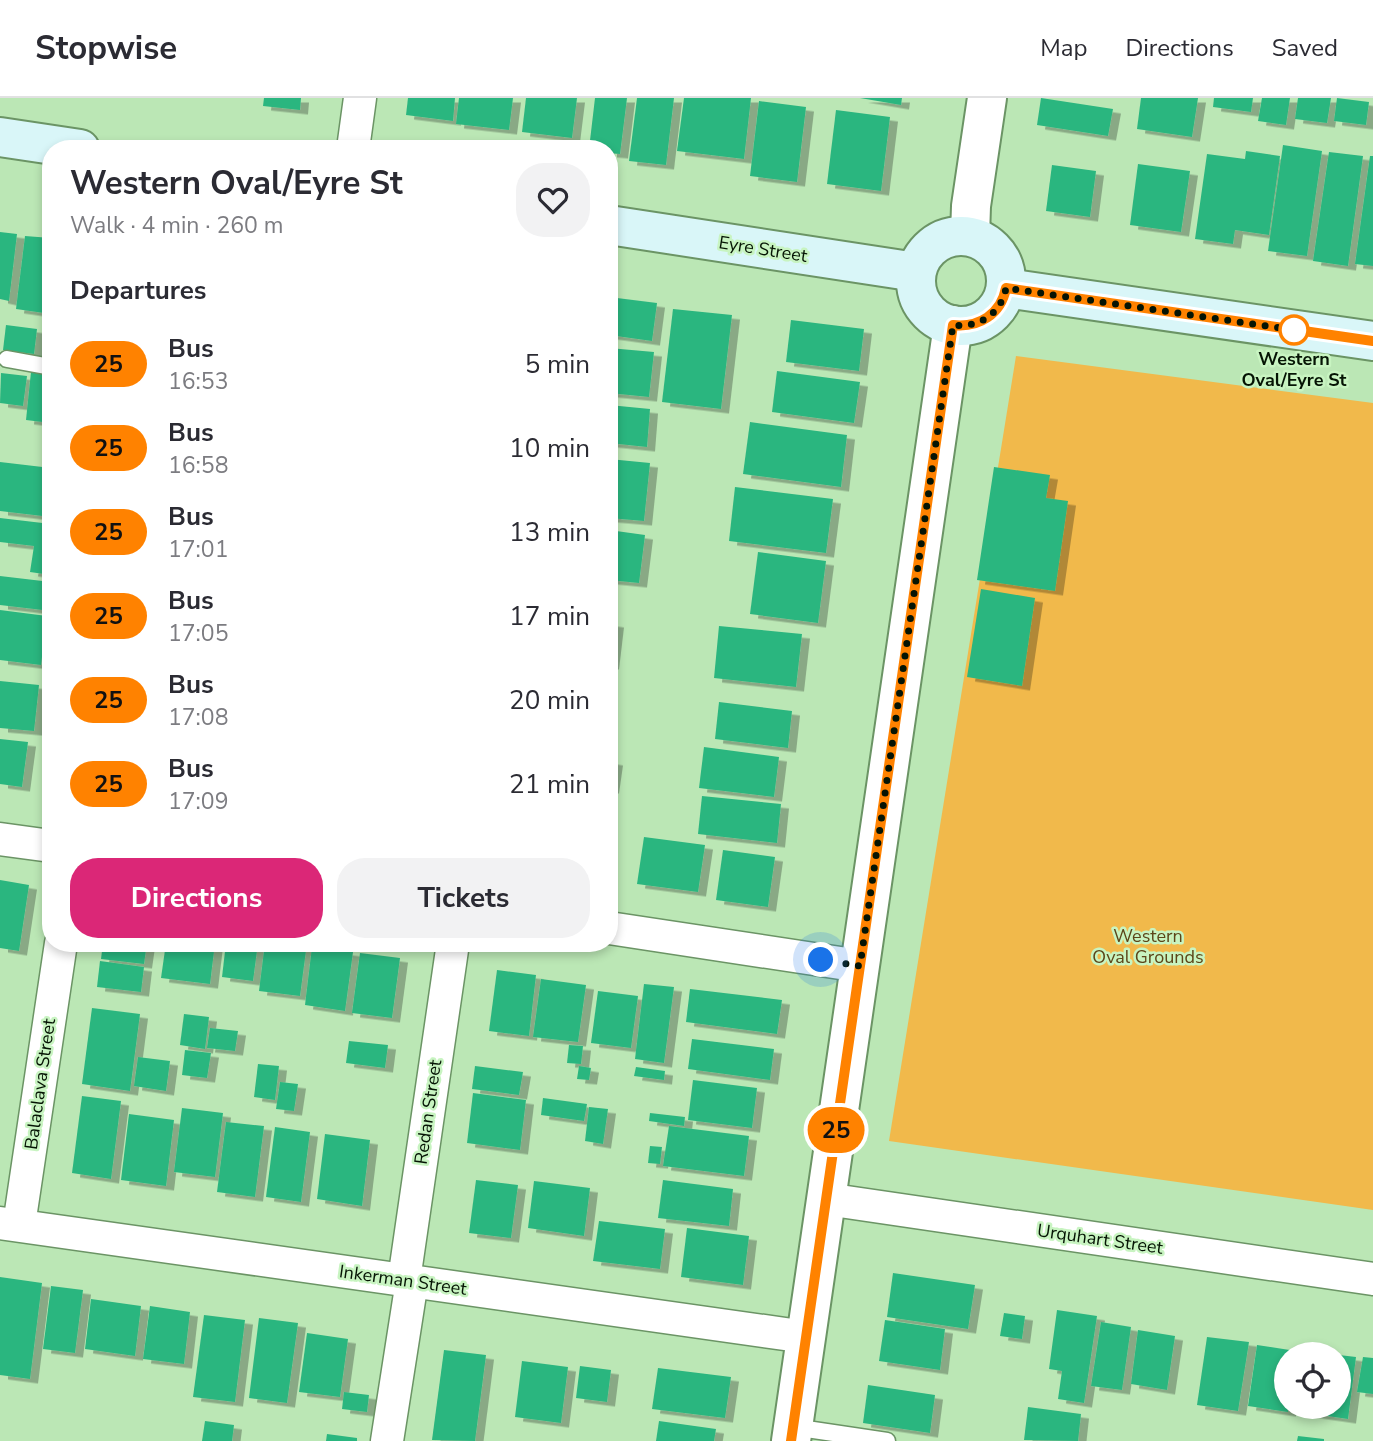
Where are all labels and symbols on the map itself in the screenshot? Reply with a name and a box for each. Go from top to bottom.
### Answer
street label: Eyre Street [717,230,810,268]
marker: Western Oval/Eyre St [1279,315,1309,345]
place label: Western Oval/Eyre St [1241,347,1347,392]
park label: Western Oval Grounds [1092,924,1204,969]
your location [803,942,838,977]
street label: Balaclava Street [19,1016,61,1151]
street label: Redan Street [409,1057,447,1166]
line badge: 25 [804,1107,868,1153]
street label: Urquhart Street [1036,1218,1165,1260]
street label: Inkerman Street [338,1259,469,1301]

